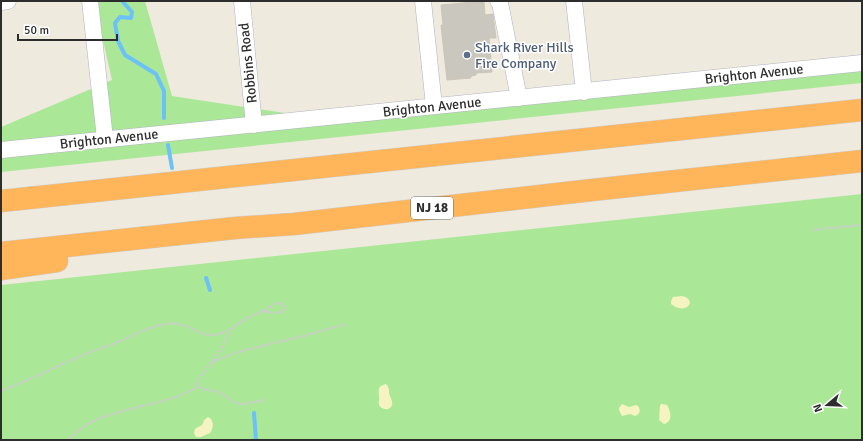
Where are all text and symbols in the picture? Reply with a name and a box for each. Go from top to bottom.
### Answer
scale bar [18,16,117,42]
street label: Robbins Road [235,22,261,104]
text: 50 m [24,23,49,38]
place label: Shark River Hills Fire Company [475,39,574,72]
marker: Shark River Hills Fire Company [462,50,472,60]
street label: Brighton Avenue [704,60,804,88]
street label: Brighton Avenue [382,93,482,121]
street label: Brighton Avenue [59,125,159,153]
road number: NJ 18 [411,197,453,219]
north arrow [807,385,847,425]
text: N [811,402,825,414]

